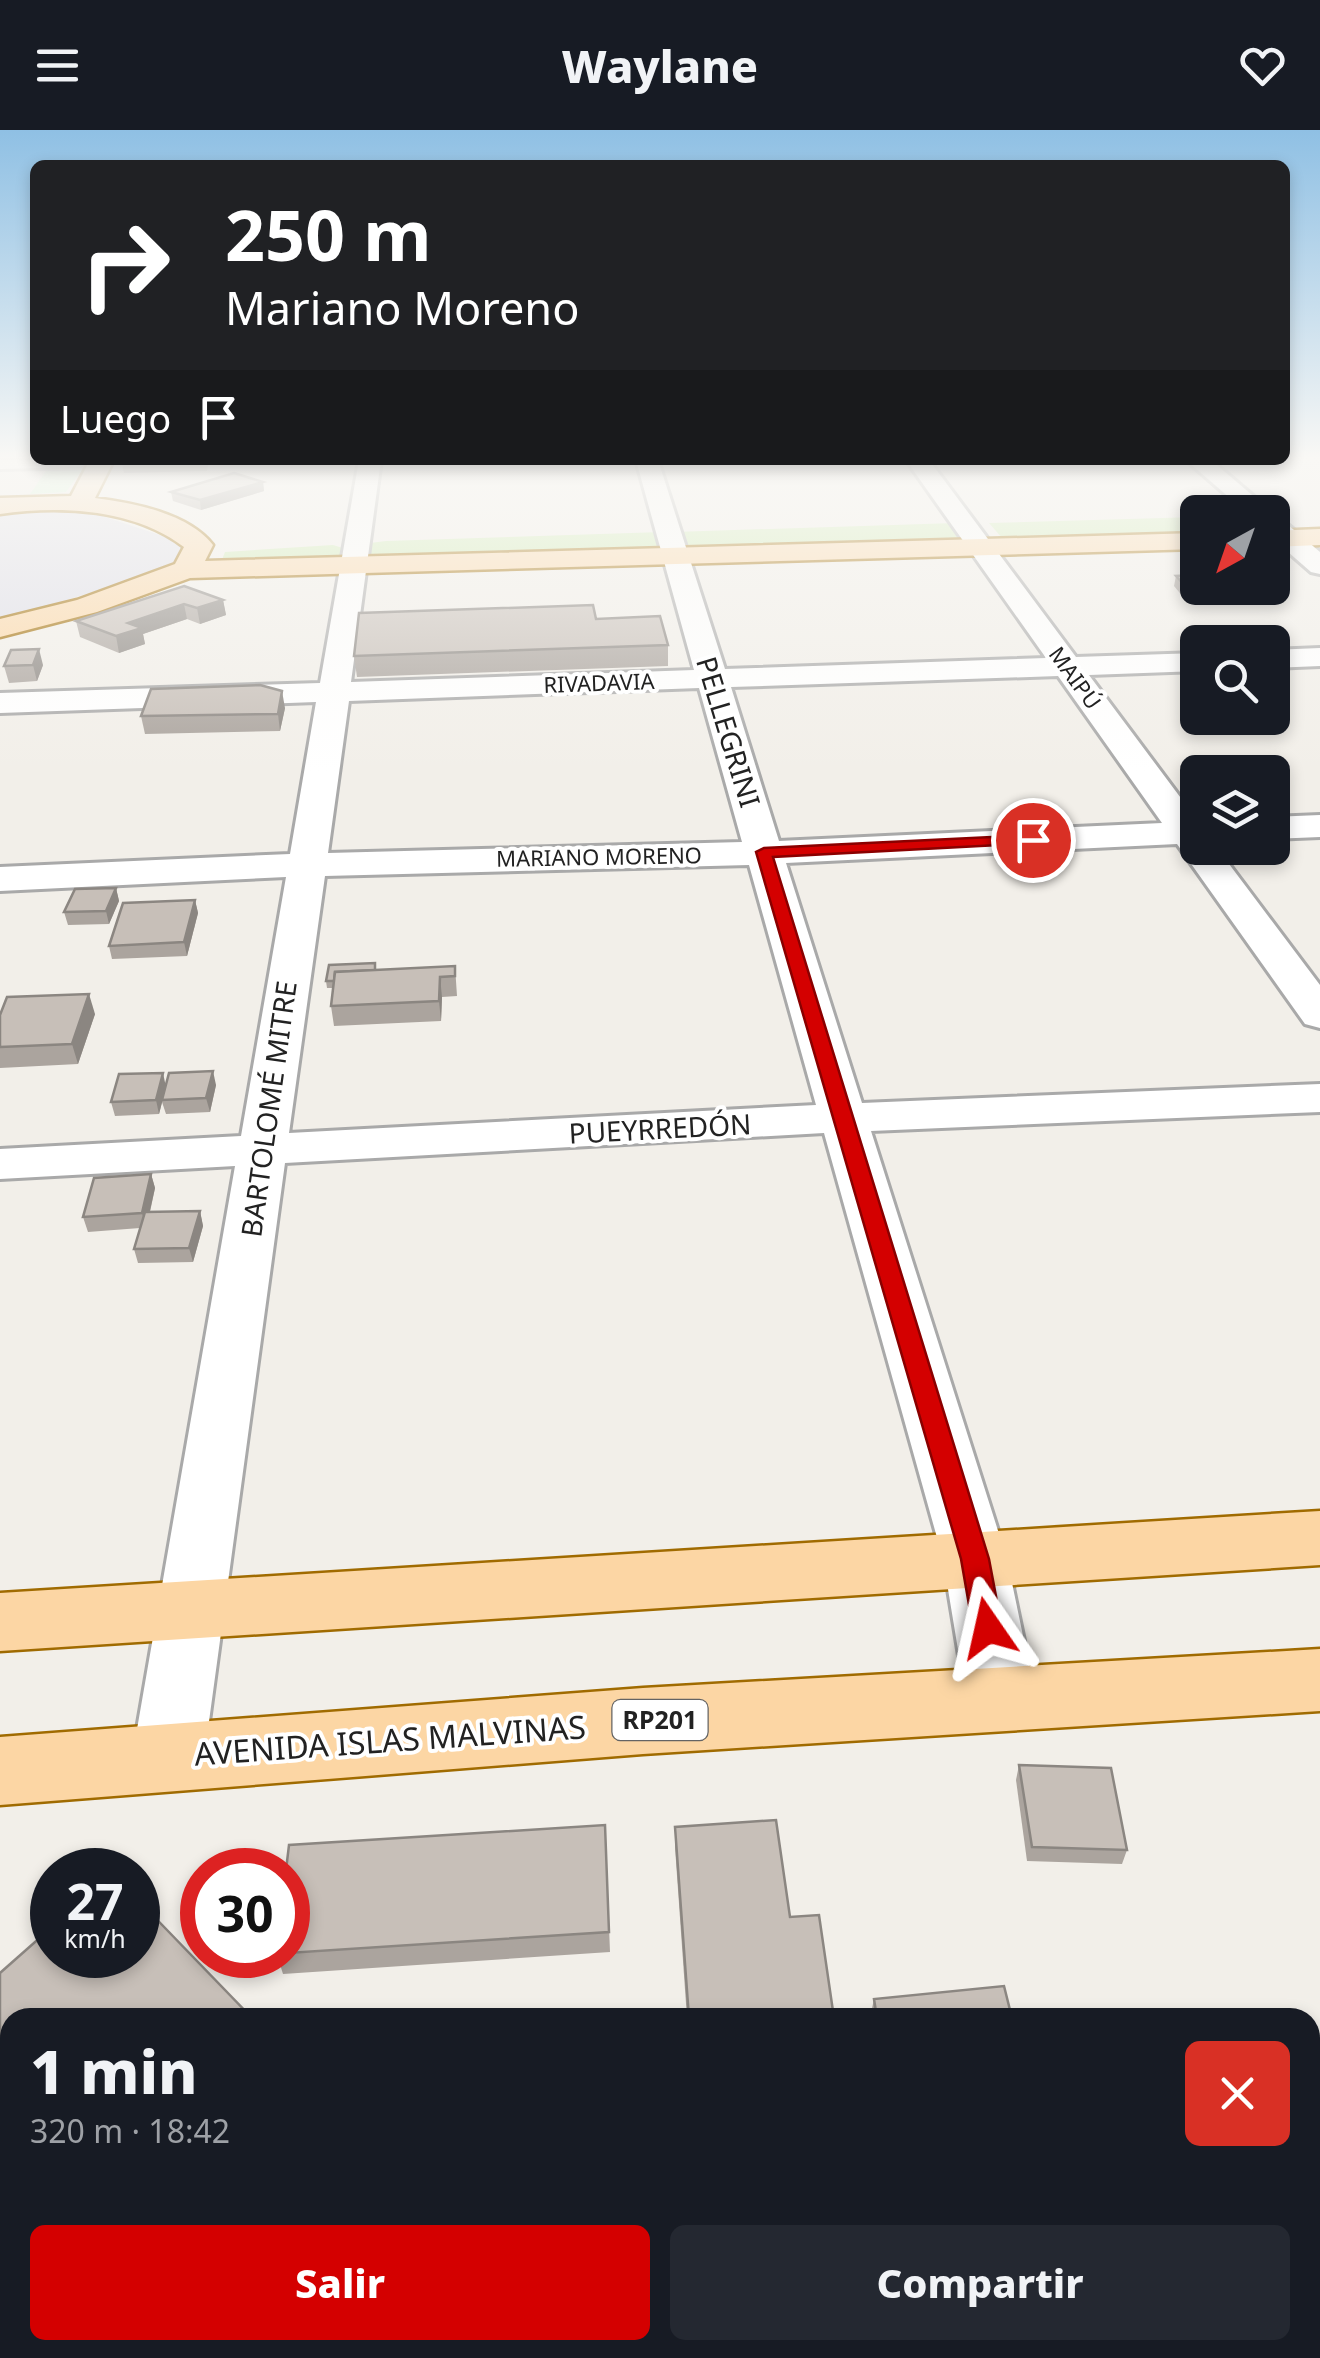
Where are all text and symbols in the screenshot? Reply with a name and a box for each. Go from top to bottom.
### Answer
text: Waylane [562,35,758,96]
icon: menu [30,38,85,93]
icon: heart [1235,38,1290,93]
text: 250 m [225,186,432,282]
icon: right [60,200,190,330]
text: Mariano Moreno [225,277,579,338]
icon: arrive [191,390,246,445]
text: Luego [60,392,171,444]
north arrow [1180,495,1290,605]
map controls [1180,495,1290,865]
button: search [1180,625,1290,735]
street label: MAIPÚ [1043,640,1109,715]
street label: PELLEGRINI [688,652,770,812]
street label: RIVADAVIA [543,665,656,699]
button: layers [1180,755,1290,865]
pin [991,798,1076,883]
icon: arrive [1006,813,1061,868]
street label: MARIANO MORENO [496,839,702,873]
street label: BARTOLOMÉ MITRE [231,978,305,1239]
street label: PUEYRREDÓN [568,1104,752,1152]
position arrow [936,1576,1040,1680]
road number: RP201 [612,1700,708,1740]
street label: AVENIDA ISLAS MALVINAS [193,1704,587,1775]
speed limit sign: 30 [180,1848,310,1978]
text: 27 [66,1867,124,1935]
text: km/h [64,1921,126,1955]
text: 1 min [30,2030,198,2112]
button: close [1185,2041,1290,2146]
text: 320 m · 18:42 [30,2109,230,2152]
button: Salir [30,2225,650,2340]
button: Compartir [670,2225,1290,2340]

